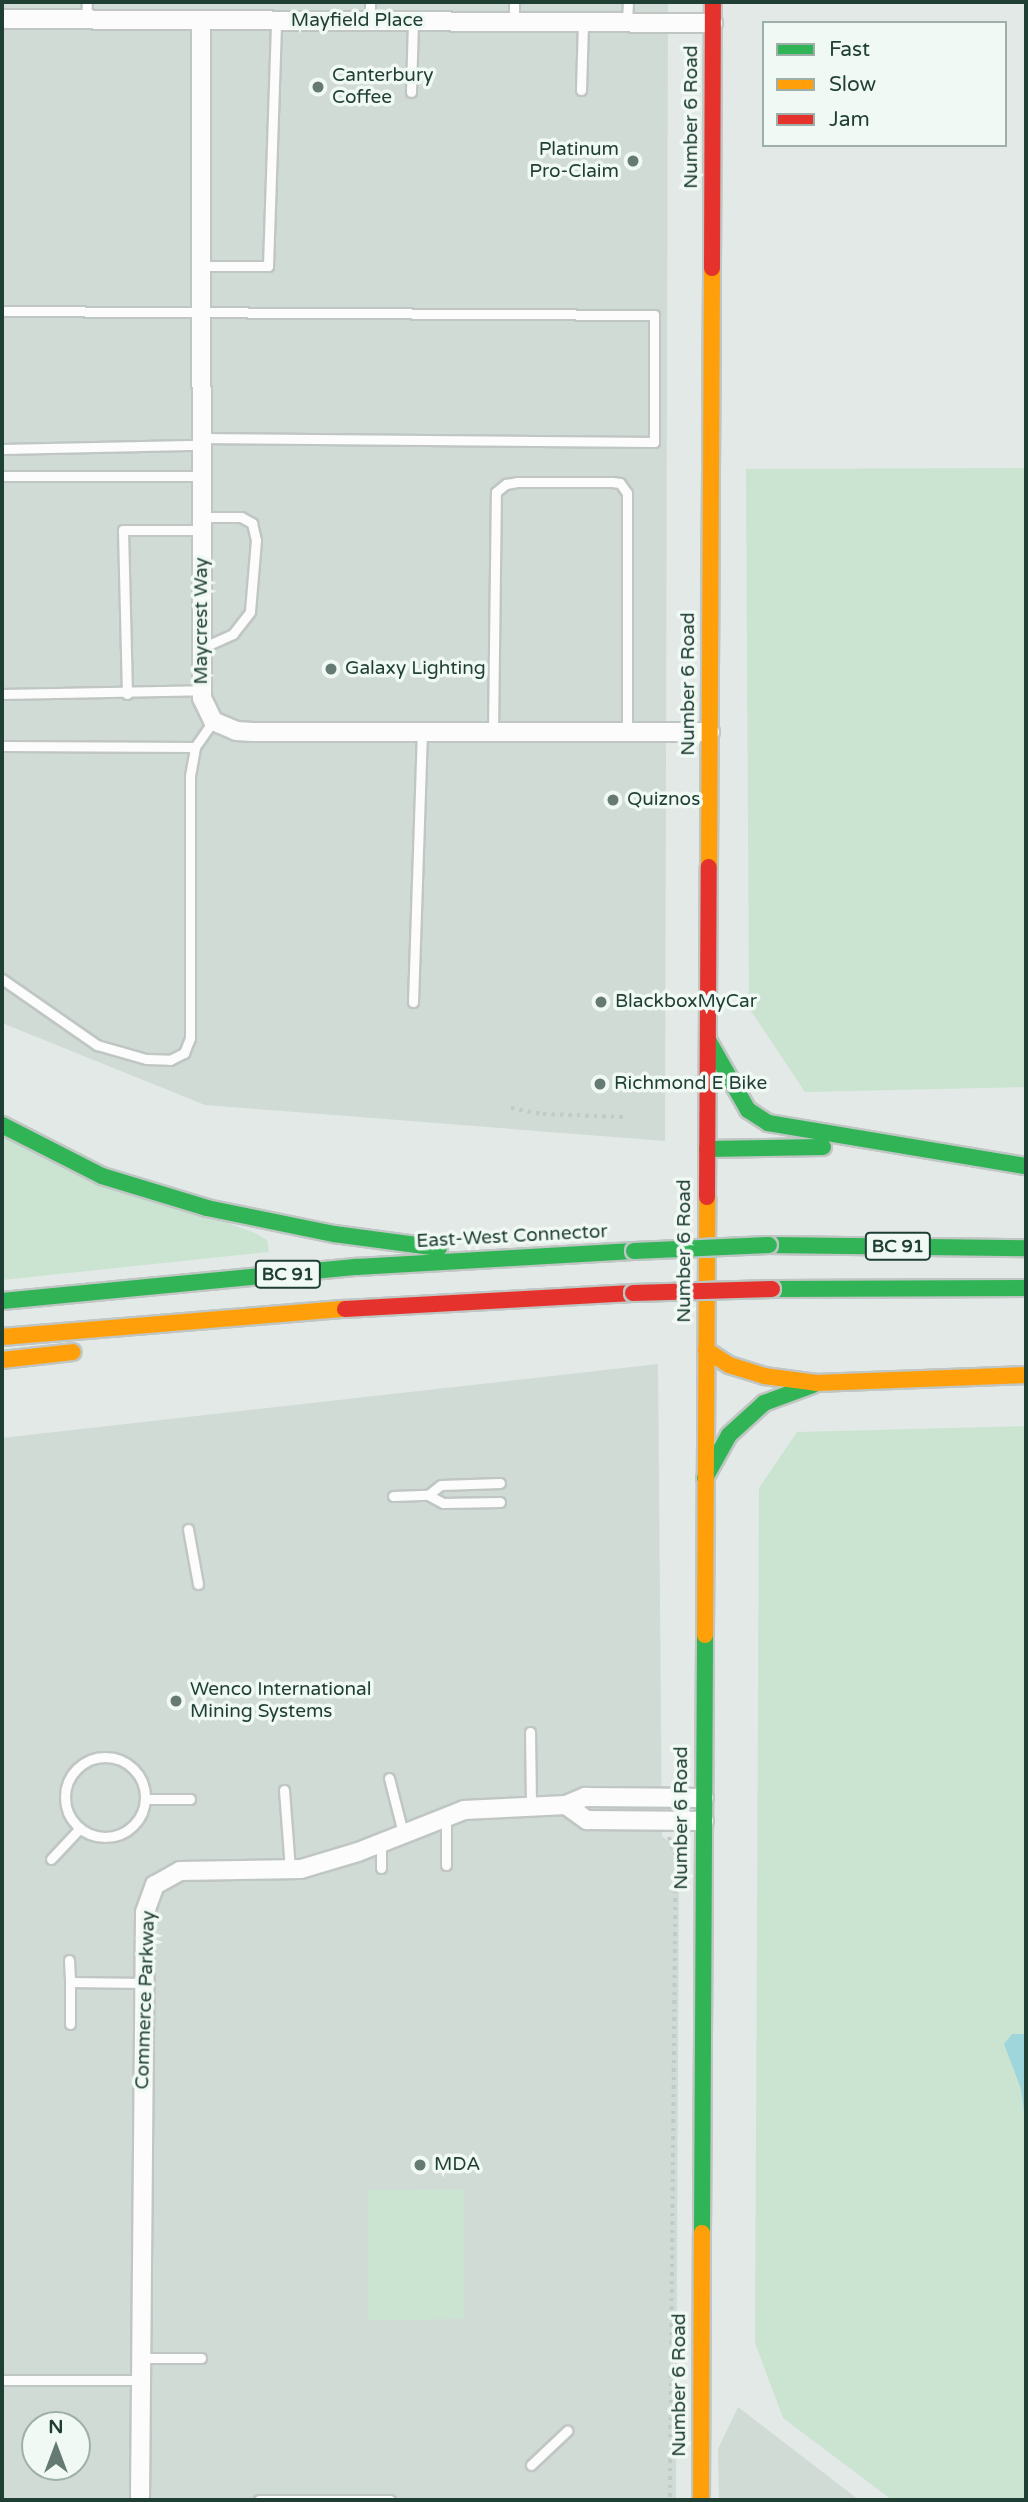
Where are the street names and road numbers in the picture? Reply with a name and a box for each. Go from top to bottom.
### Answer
street label: Mayfield Place [291,10,423,32]
street label: Number 6 Road [681,45,703,189]
street label: Maycrest Way [191,557,213,685]
street label: Number 6 Road [678,612,700,756]
street label: Number 6 Road [674,1179,696,1323]
street label: East-West Connector [416,1221,608,1253]
road number: BC 91 [865,1232,931,1260]
road number: BC 91 [255,1260,321,1288]
street label: Number 6 Road [671,1746,693,1890]
street label: Commerce Parkway [131,1910,161,2090]
street label: Number 6 Road [669,2313,691,2457]

